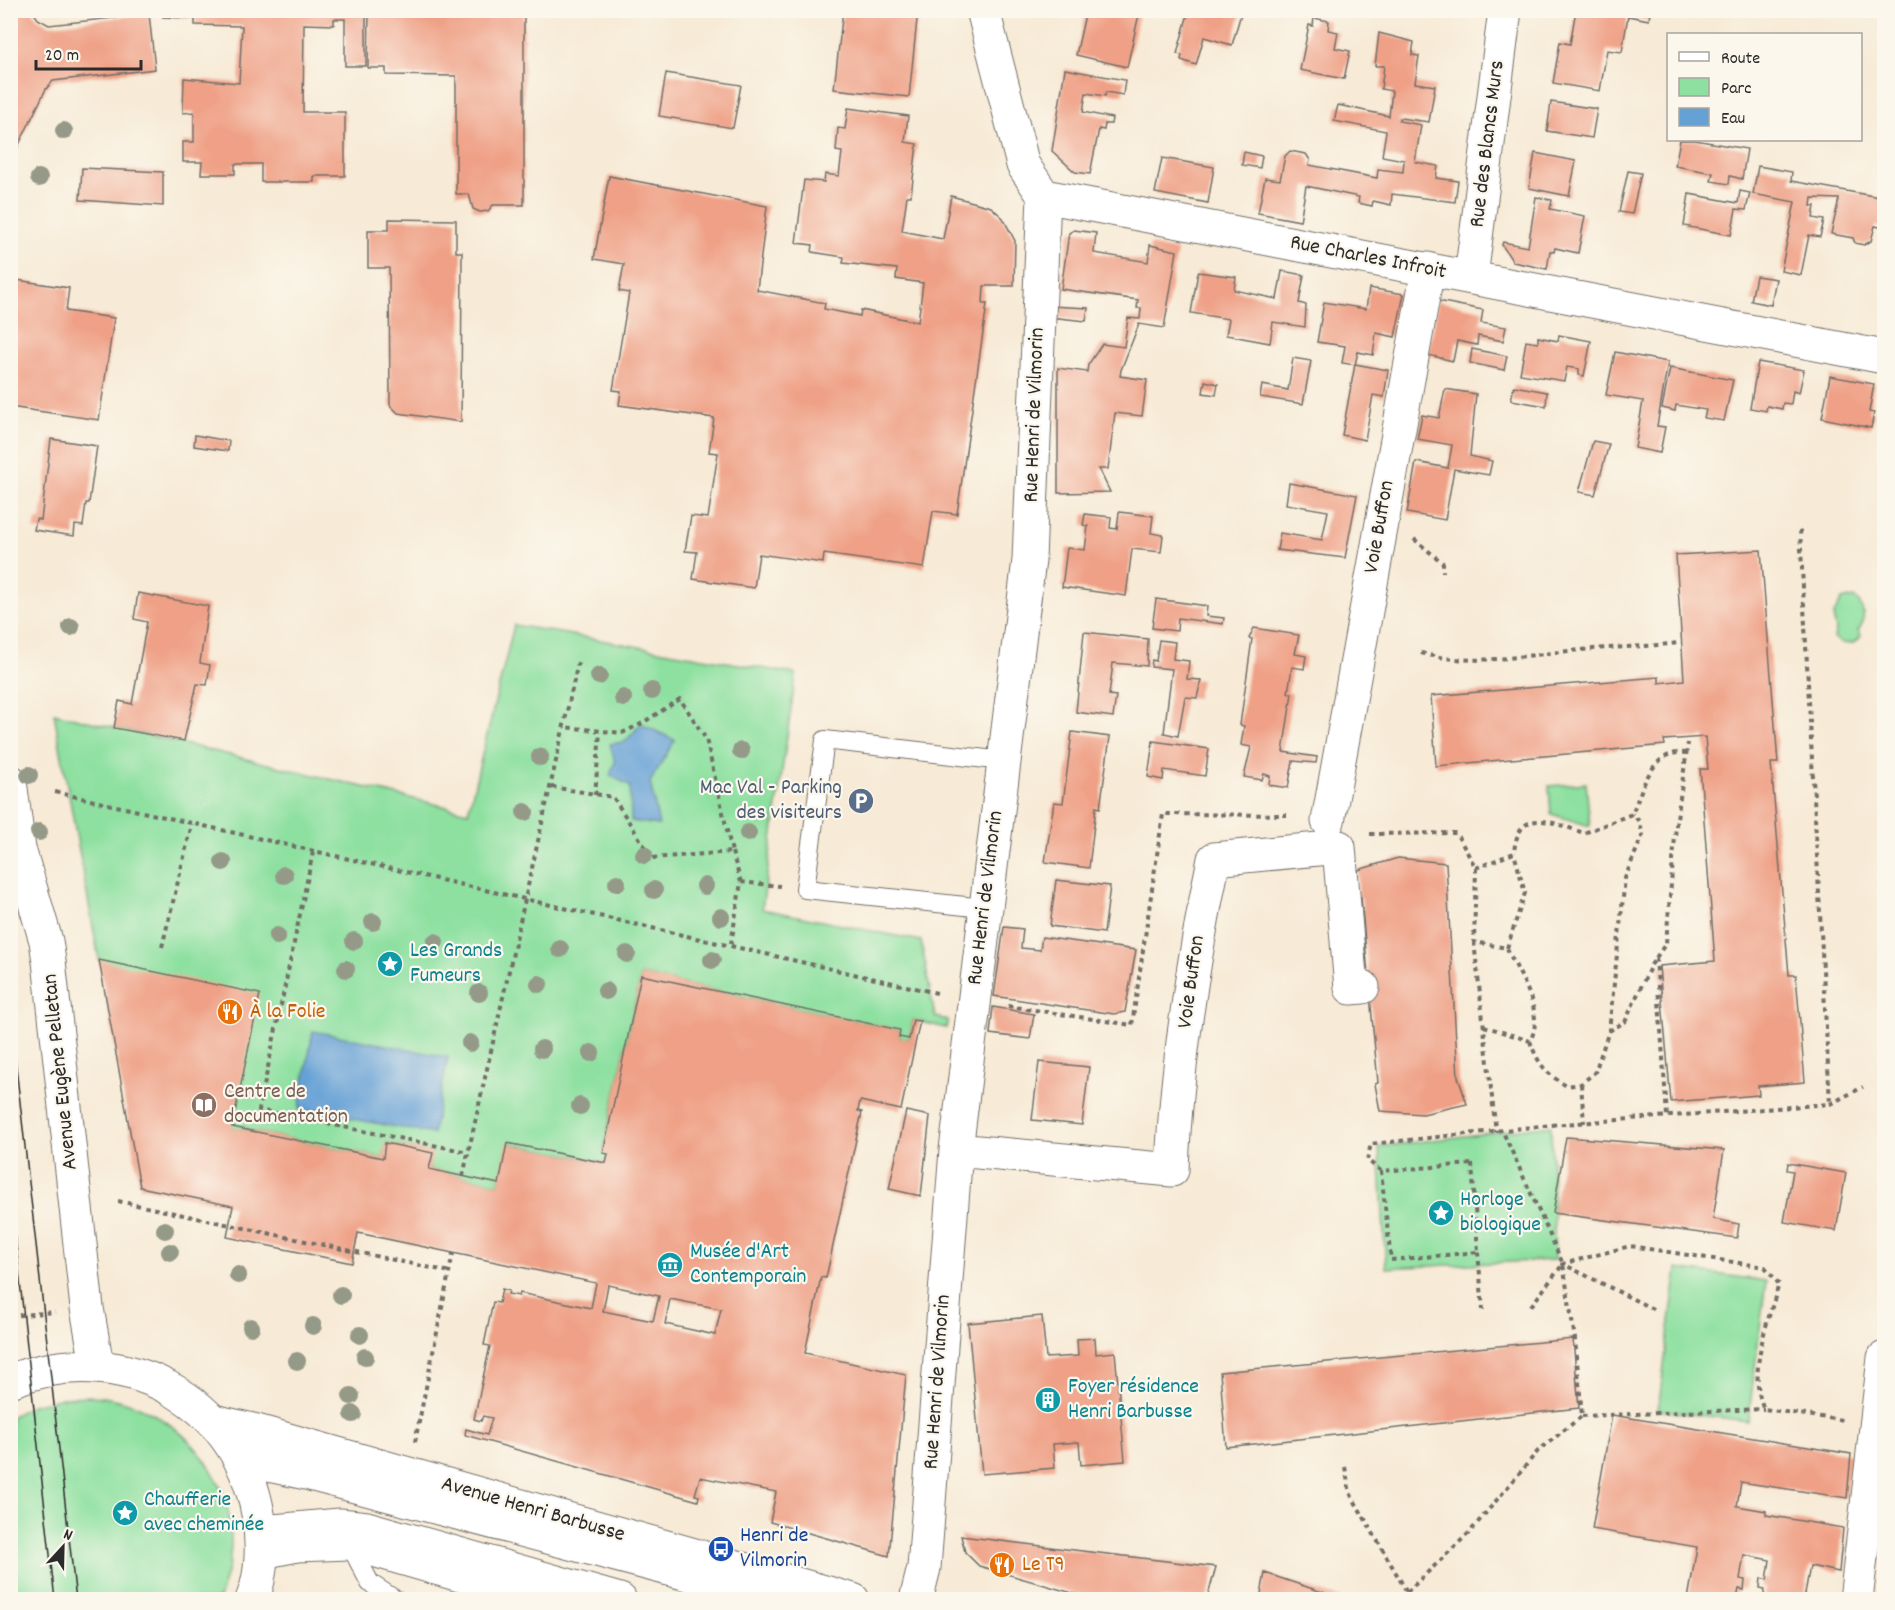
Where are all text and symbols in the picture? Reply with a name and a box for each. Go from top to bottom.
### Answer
scale bar [36,33,141,71]
legend [1667,33,1862,141]
text: 20 m [45,44,79,69]
text: Route [1721,47,1760,72]
street label: Rue des Blancs Murs [1462,59,1514,229]
text: Parc [1721,77,1752,102]
text: Eau [1721,107,1745,132]
street label: Rue Charles Infroit [1287,228,1449,288]
street label: Rue Henri de Vilmorin [1016,327,1054,503]
street label: Voie Buffon [1357,478,1403,576]
place label: Mac Val - Parking des visiteurs [700,773,842,829]
parking icon: Mac Val - Parking des visiteurs [846,786,876,816]
street label: Rue Henri de Vilmorin [960,809,1012,987]
street label: Voie Buffon [1170,933,1214,1031]
place label: Les Grands Fumeurs [410,936,502,992]
place icon: Les Grands Fumeurs [375,949,405,979]
street label: Avenue Eugène Pelletan [35,972,87,1172]
restaurant icon: À la Folie [215,997,245,1027]
place label: À la Folie [250,997,326,1028]
place label: Centre de documentation [224,1077,348,1133]
library icon: Centre de documentation [189,1090,219,1120]
place label: Horloge biologique [1460,1185,1541,1241]
place icon: Horloge biologique [1426,1198,1456,1228]
place label: Musée d'Art Contemporain [690,1237,806,1293]
museum icon: Musée d'Art Contemporain [655,1250,685,1280]
street label: Rue Henri de Vilmorin [916,1293,960,1471]
place label: Foyer résidence Henri Barbusse [1068,1372,1199,1428]
building icon: Foyer résidence Henri Barbusse [1033,1385,1063,1415]
street label: Avenue Henri Barbusse [438,1469,628,1551]
place label: Chaufferie avec cheminée [144,1485,264,1541]
place icon: Chaufferie avec cheminée [110,1498,140,1528]
north arrow [33,1517,93,1577]
place label: Henri de Vilmorin [740,1521,808,1577]
text: N [60,1523,76,1548]
bus stop icon: Henri de Vilmorin [706,1534,736,1564]
restaurant icon: Le T9 [987,1550,1017,1580]
place label: Le T9 [1022,1550,1065,1581]

